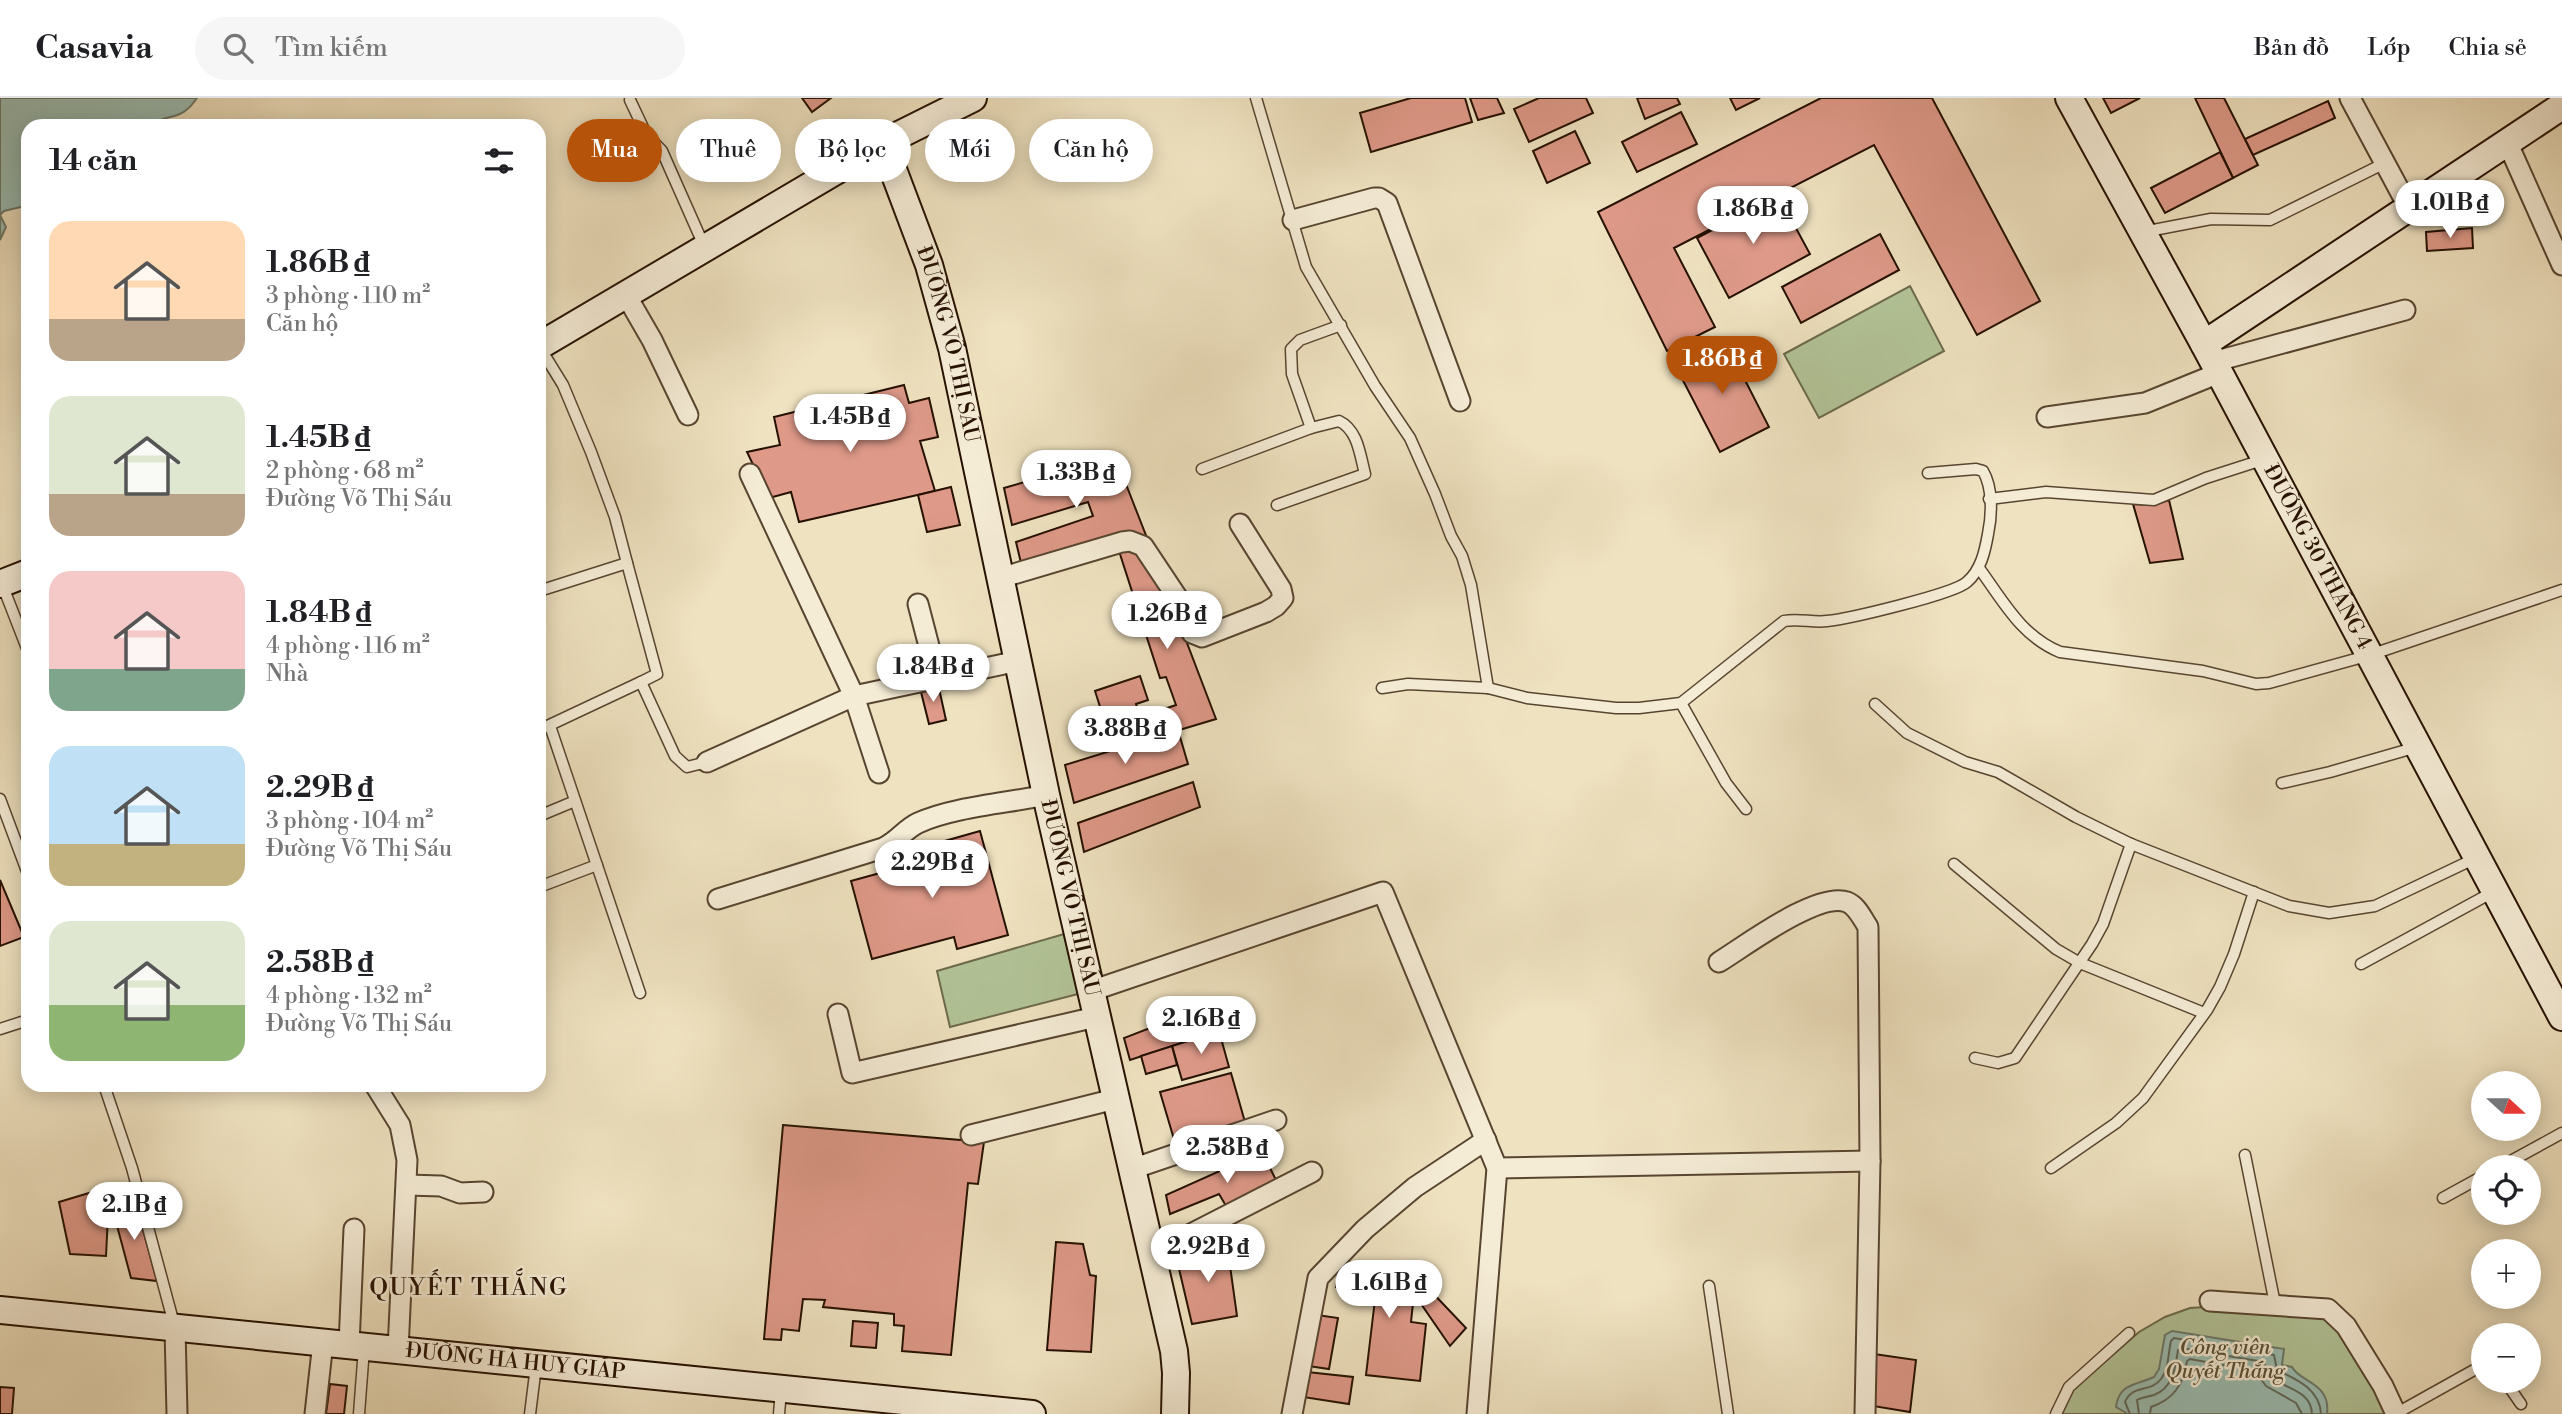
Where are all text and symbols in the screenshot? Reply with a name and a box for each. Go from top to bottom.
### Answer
search box [195,17,685,80]
text: Casavia [35,28,153,69]
icon: search [219,29,257,67]
text: Tìm kiếm [275,32,388,64]
text: Bản đồ [2254,33,2329,63]
text: Lớp [2367,33,2411,63]
text: Chia sẻ [2449,33,2527,63]
chip: Mua [567,119,662,182]
chip: Thuê [676,119,781,182]
chip: Bộ lọc [795,119,911,182]
chip: Mới [925,119,1015,182]
chip: Căn hộ [1029,119,1153,182]
text: 14 căn [49,142,137,180]
icon: filters [480,142,518,180]
pin: 1.01B ₫ [2385,180,2515,240]
pin: 1.86B ₫ [1688,186,1818,246]
text: 1.01B ₫ [2411,189,2489,217]
text: 1.86B ₫ [1713,195,1793,223]
street label: ĐƯỜNG VÕ THỊ SÁU [910,243,985,445]
text: 1.86B ₫ [266,244,370,282]
icon: home [105,249,189,333]
text: 3 phòng · 110 m² [266,282,430,310]
text: Căn hộ [266,310,339,338]
pin: 1.86B ₫ [1657,336,1787,396]
text: 1.86B ₫ [1682,345,1762,373]
pin: 1.45B ₫ [785,394,915,454]
text: 1.45B ₫ [810,403,890,431]
text: 1.45B ₫ [266,419,370,457]
icon: home [105,424,189,508]
pin: 1.33B ₫ [1011,450,1141,510]
text: 2 phòng · 68 m² [266,457,424,485]
text: 1.33B ₫ [1037,459,1115,487]
street label: ĐƯỜNG 30 THÁNG 4 [2258,460,2377,654]
text: Đường Võ Thị Sáu [266,485,452,513]
pin: 1.26B ₫ [1102,592,1232,651]
text: 1.84B ₫ [266,594,371,632]
icon: home [105,599,189,683]
text: 1.26B ₫ [1127,600,1207,628]
text: 4 phòng · 116 m² [266,632,430,660]
pin: 1.84B ₫ [868,644,998,704]
text: 1.84B ₫ [893,653,973,681]
text: Nhà [266,660,308,688]
pin: 3.88B ₫ [1060,706,1190,766]
text: 3.88B ₫ [1084,715,1166,743]
text: 2.29B ₫ [266,769,373,807]
icon: home [105,774,189,858]
street label: ĐƯỜNG VÕ THỊ SÁU [1034,797,1105,1000]
text: 3 phòng · 104 m² [266,807,433,835]
text: Đường Võ Thị Sáu [266,835,452,863]
pin: 2.29B ₫ [867,840,997,900]
text: 2.29B ₫ [891,849,973,877]
text: 2.58B ₫ [266,944,373,982]
icon: home [105,949,189,1033]
text: 4 phòng · 132 m² [266,982,432,1010]
pin: 2.16B ₫ [1136,996,1266,1056]
text: 2.16B ₫ [1162,1005,1240,1033]
text: Đường Võ Thị Sáu [266,1010,452,1038]
north arrow [2471,1071,2541,1141]
map controls [2471,1071,2541,1393]
pin: 2.58B ₫ [1162,1126,1292,1185]
text: 2.58B ₫ [1186,1134,1268,1162]
button: locate [2471,1155,2541,1225]
pin: 2.1B ₫ [77,1182,191,1242]
text: 2.1B ₫ [102,1191,166,1219]
pin: 2.92B ₫ [1143,1224,1273,1284]
text: 2.92B ₫ [1167,1233,1249,1261]
button: + [2471,1239,2541,1309]
pin: 1.61B ₫ [1324,1260,1454,1320]
district label: QUYẾT THẮNG [369,1268,569,1303]
text: 1.61B ₫ [1351,1269,1427,1297]
button: − [2471,1323,2541,1393]
park label: Công viên Quyết Thắng [2165,1335,2286,1385]
street label: ĐƯỜNG HÀ HUY GIÁP [404,1338,626,1386]

